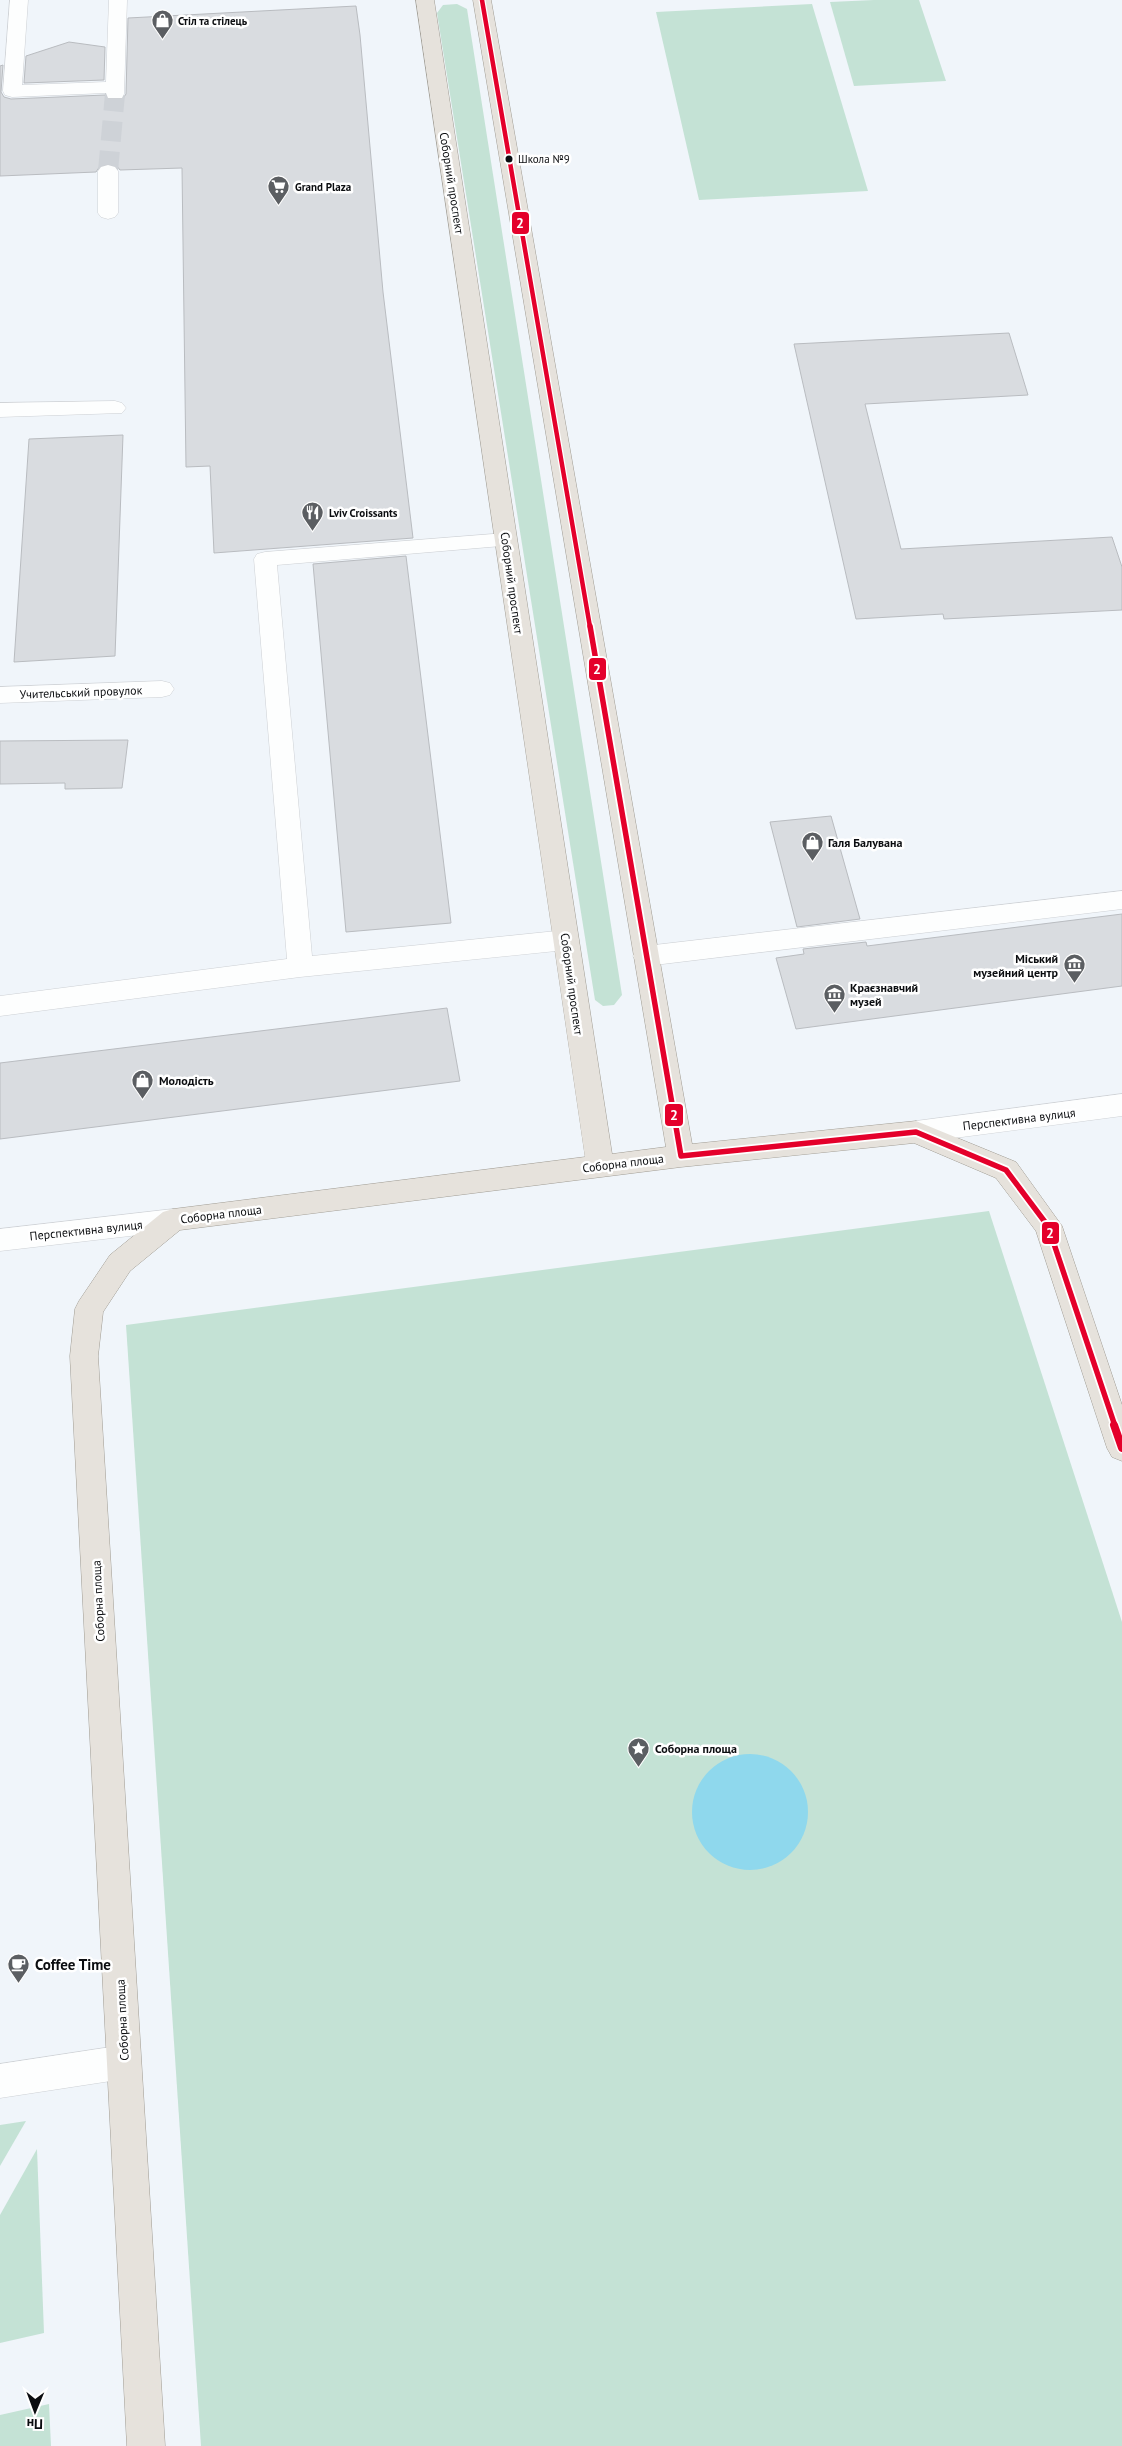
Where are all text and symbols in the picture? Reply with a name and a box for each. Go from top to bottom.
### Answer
shop icon: Стіл та стілець [150,9,174,40]
place label: Стіл та стілець [178,14,248,28]
street label: Соборний проспект [437,131,467,235]
place label: Школа №9 [518,152,570,166]
marker: Школа №9 [504,154,514,164]
supermarket icon: Grand Plaza [267,175,291,206]
place label: Grand Plaza [295,180,351,194]
line badge: 2 [511,211,530,235]
text: 2 [516,214,524,232]
restaurant icon: Lviv Croissants [301,501,325,532]
place label: Lviv Croissants [329,506,398,520]
street label: Соборний проспект [497,531,527,635]
line badge: 2 [588,657,607,681]
text: 2 [593,660,601,678]
street label: Учительський провулок [19,682,143,702]
shop icon: Галя Балувана [800,830,824,861]
place label: Галя Балувана [828,835,902,850]
street label: Соборний проспект [557,932,587,1036]
place label: Міський музейний центр [973,951,1059,980]
museum icon: Міський музейний центр [1062,953,1086,984]
place label: Краєзнавчий музей [850,980,918,1009]
museum icon: Краєзнавчий музей [822,982,846,1013]
shop icon: Молодість [131,1068,155,1099]
place label: Молодість [159,1073,214,1088]
line badge: 2 [664,1103,684,1127]
street label: Перспективна вулиця [962,1105,1076,1133]
text: 2 [670,1106,678,1124]
street label: Соборна площа [582,1151,665,1175]
street label: Соборна площа [180,1202,263,1226]
street label: Перспективна вулиця [29,1217,143,1243]
line badge: 2 [1041,1221,1060,1245]
text: 2 [1046,1224,1054,1242]
street label: Соборна площа [88,1560,108,1642]
place icon: Соборна площа [627,1736,651,1767]
place label: Соборна площа [655,1741,737,1756]
cafe icon: Coffee Time [7,1952,31,1983]
place label: Coffee Time [35,1955,111,1974]
street label: Соборна площа [112,1979,132,2061]
north arrow [10,2386,60,2436]
text: Пн [26,2415,43,2433]

